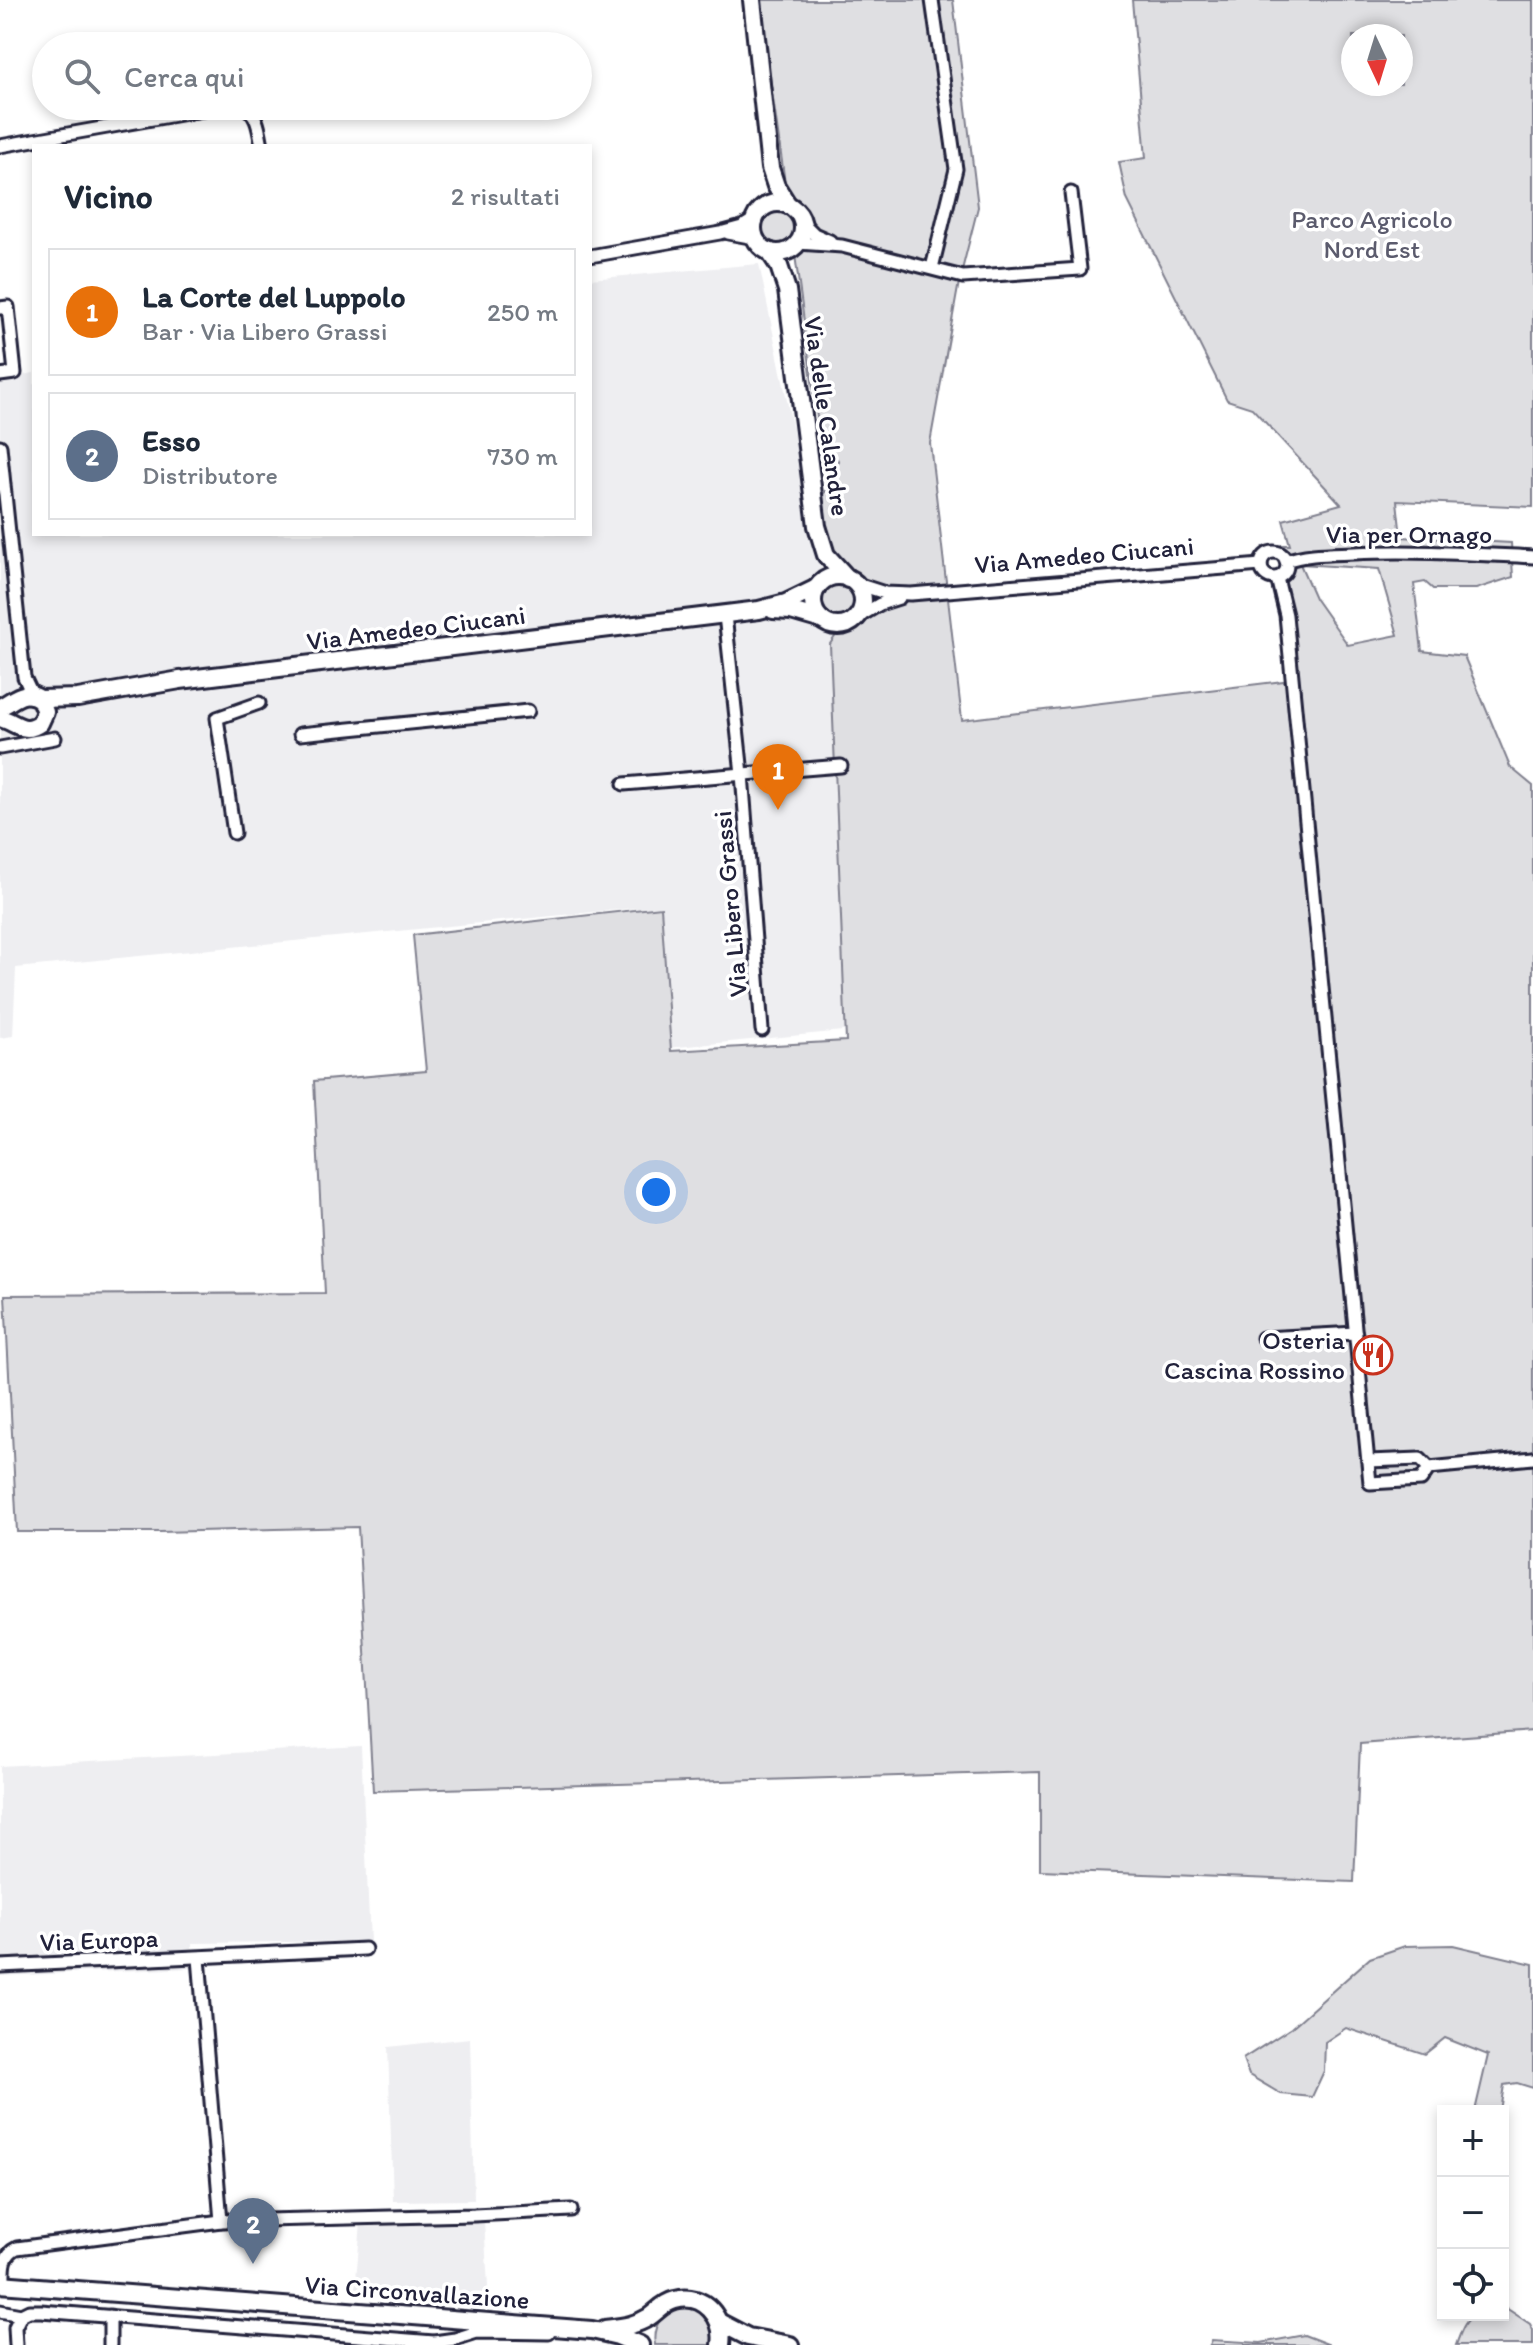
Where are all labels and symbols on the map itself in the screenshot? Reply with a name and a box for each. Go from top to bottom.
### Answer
north arrow [1341,24,1413,96]
park label: Parco Agricolo Nord Est [1291,203,1453,265]
street label: Via delle Calandre [797,314,857,518]
street label: Via per Ornago [1326,518,1492,550]
street label: Via Amedeo Ciucani [973,529,1195,581]
street label: Via Amedeo Ciucani [305,599,527,657]
pin: 1 [752,744,804,810]
street label: Via Libero Grassi [706,810,754,998]
your location [636,1172,676,1212]
place label: Osteria Cascina Rossino [1164,1324,1345,1386]
restaurant icon: Osteria Cascina Rossino [1352,1334,1394,1376]
street label: Via Europa [39,1922,159,1958]
pin: 2 [227,2198,279,2264]
street label: Via Circonvallazione [303,2268,531,2316]

